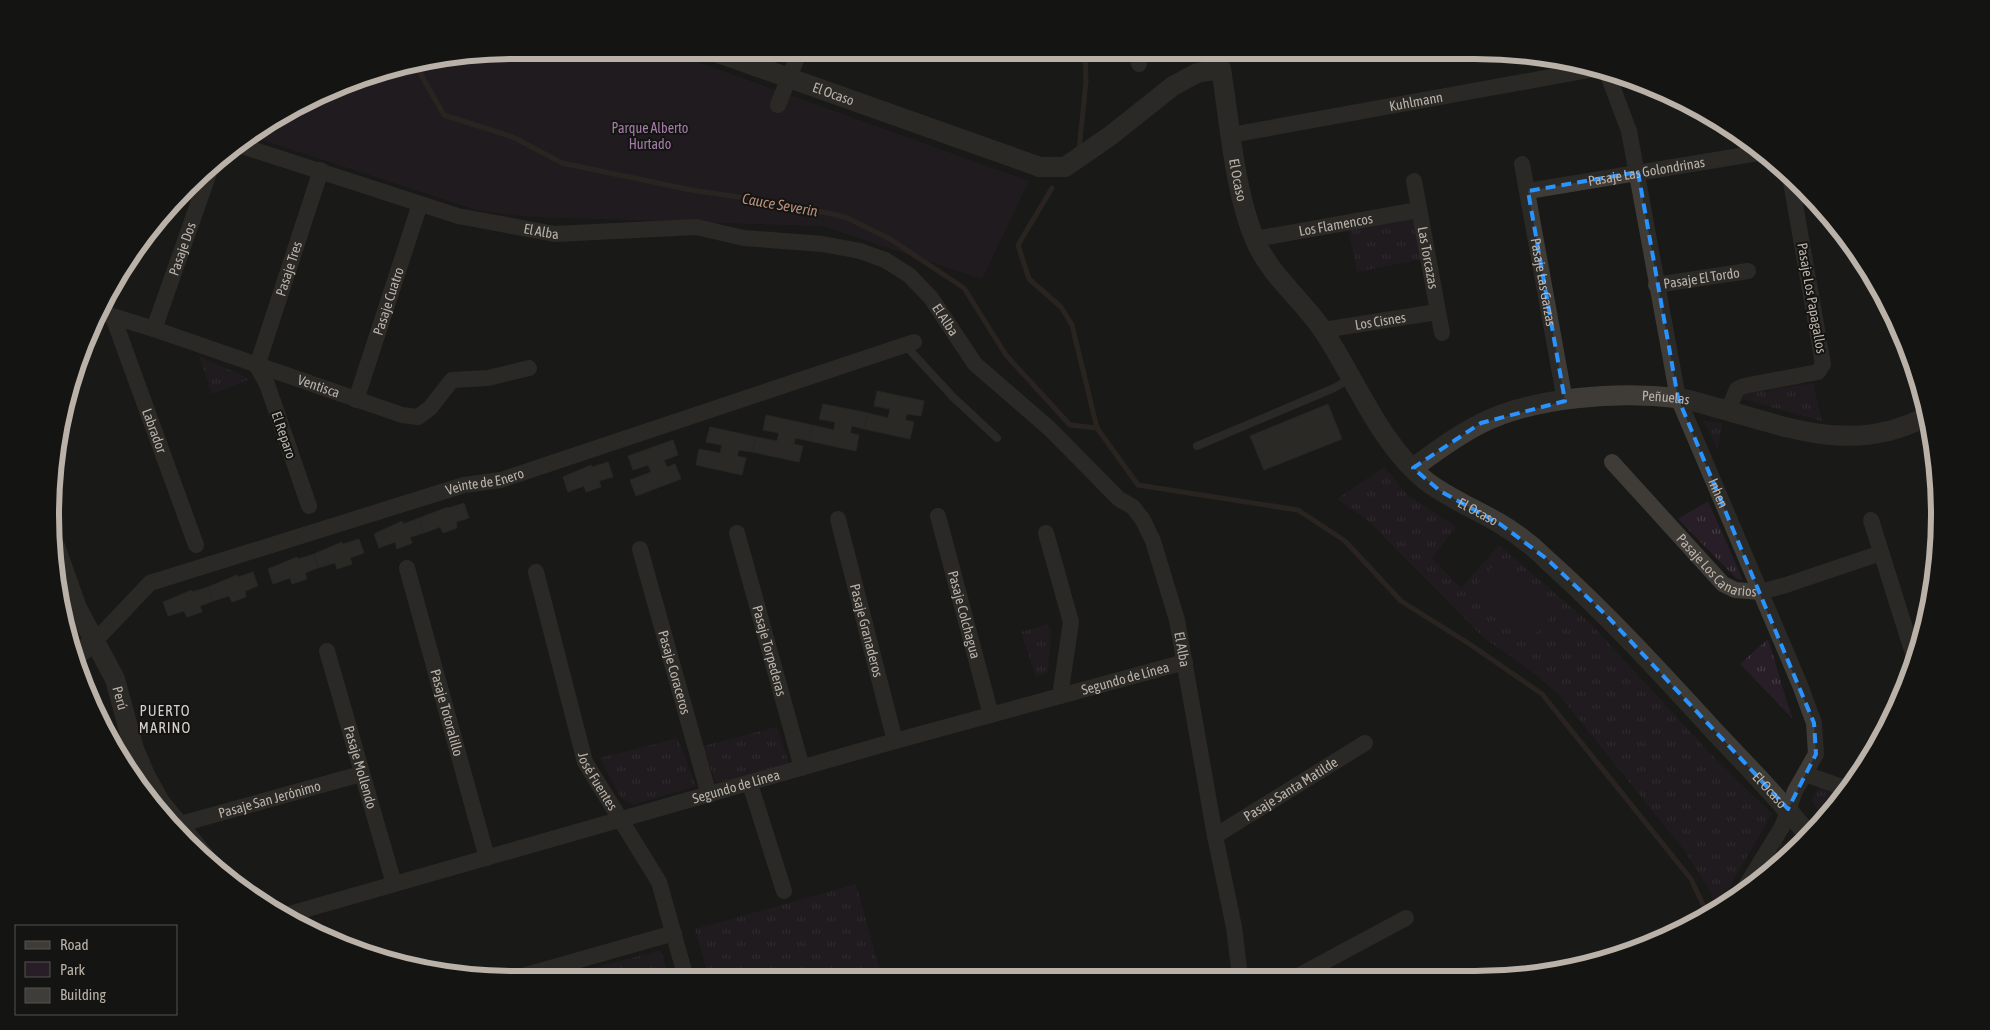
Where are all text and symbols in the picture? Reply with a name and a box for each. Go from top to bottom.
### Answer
street label: El Ocaso [811,79,856,109]
street label: Kuhlmann [1388,89,1444,114]
park label: Parque Alberto Hurtado [612,120,688,152]
street label: Pasaje Las Golondrinas [1587,154,1706,189]
street label: El Ocaso [1226,157,1250,203]
water label: Cauce Severin [741,190,819,220]
street label: Los Flamencos [1298,210,1374,239]
street label: Pasaje Dos [165,220,199,278]
street label: El Alba [522,220,559,242]
street label: Las Torcazas [1415,225,1442,290]
street label: Pasaje Las Garzas [1528,237,1559,328]
street label: Pasaje Tres [272,239,305,298]
street label: Pasaje Los Papagallos [1794,241,1830,355]
street label: Pasaje El Tordo [1662,264,1741,292]
street label: Pasaje Cuatro [370,265,407,337]
street label: El Alba [929,300,962,339]
street label: Los Cisnes [1354,309,1407,333]
street label: Ventisca [296,371,342,401]
street label: Peñuelas [1642,387,1691,408]
street label: Labrador [139,406,170,456]
street label: El Reparo [268,409,300,461]
street label: Veinte de Enero [444,465,526,498]
street label: Inhen [1705,476,1732,510]
street label: El Ocaso [1455,495,1501,529]
street label: Pasaje Los Canarios [1673,531,1757,600]
street label: Pasaje Colchagua [945,569,984,660]
street label: Pasaje Granaderos [847,582,886,679]
street label: Pasaje Torpederas [749,603,790,698]
street label: Pasaje Coraceros [655,628,694,716]
street label: El Alba [1171,630,1193,668]
street label: Segundo de Línea [1080,659,1171,698]
street label: Pasaje Totoralillo [427,667,467,758]
street label: Perú [109,684,131,712]
district label: PUERTO MARINO [139,702,191,736]
street label: Pasaje Mollendo [341,724,380,811]
street label: José Fuentes [575,751,621,813]
street label: Pasaje Santa Matilde [1241,754,1341,824]
street label: Segundo de Línea [690,766,782,807]
street label: El Ocaso [1749,769,1790,811]
street label: Pasaje San Jerónimo [217,778,322,821]
legend [15,925,178,1015]
text: Road [60,936,89,953]
text: Park [60,961,85,978]
text: Building [60,986,106,1003]

